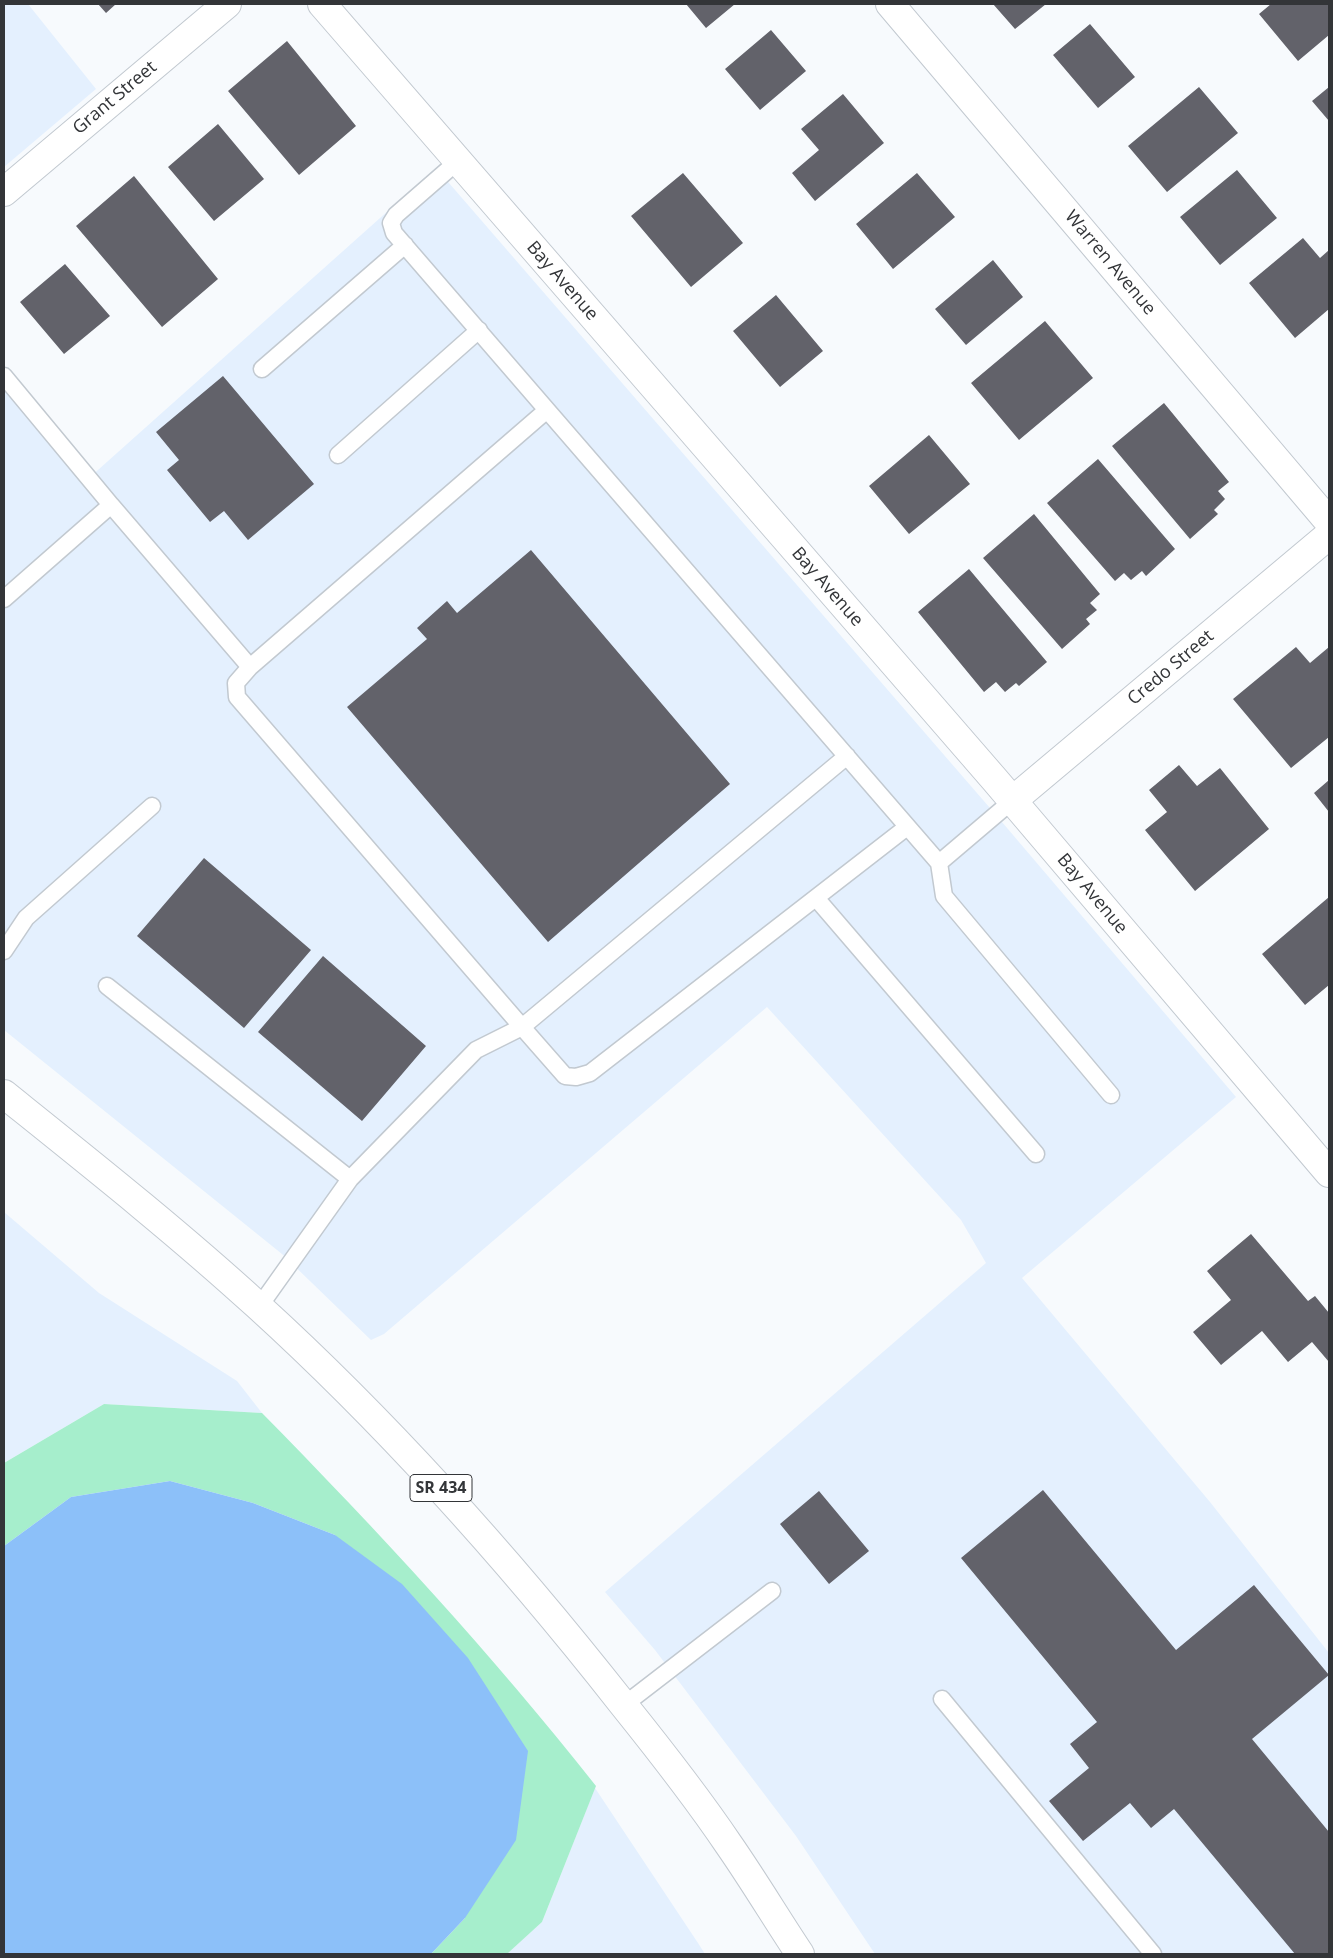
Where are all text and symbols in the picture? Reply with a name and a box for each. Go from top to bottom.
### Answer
street label: Grant Street [69,57,161,139]
street label: Warren Avenue [1060,206,1160,320]
street label: Bay Avenue [522,237,602,325]
street label: Bay Avenue [787,543,867,631]
street label: Credo Street [1124,626,1218,710]
street label: Bay Avenue [1052,850,1132,938]
road number: SR 434 [410,1475,472,1502]

